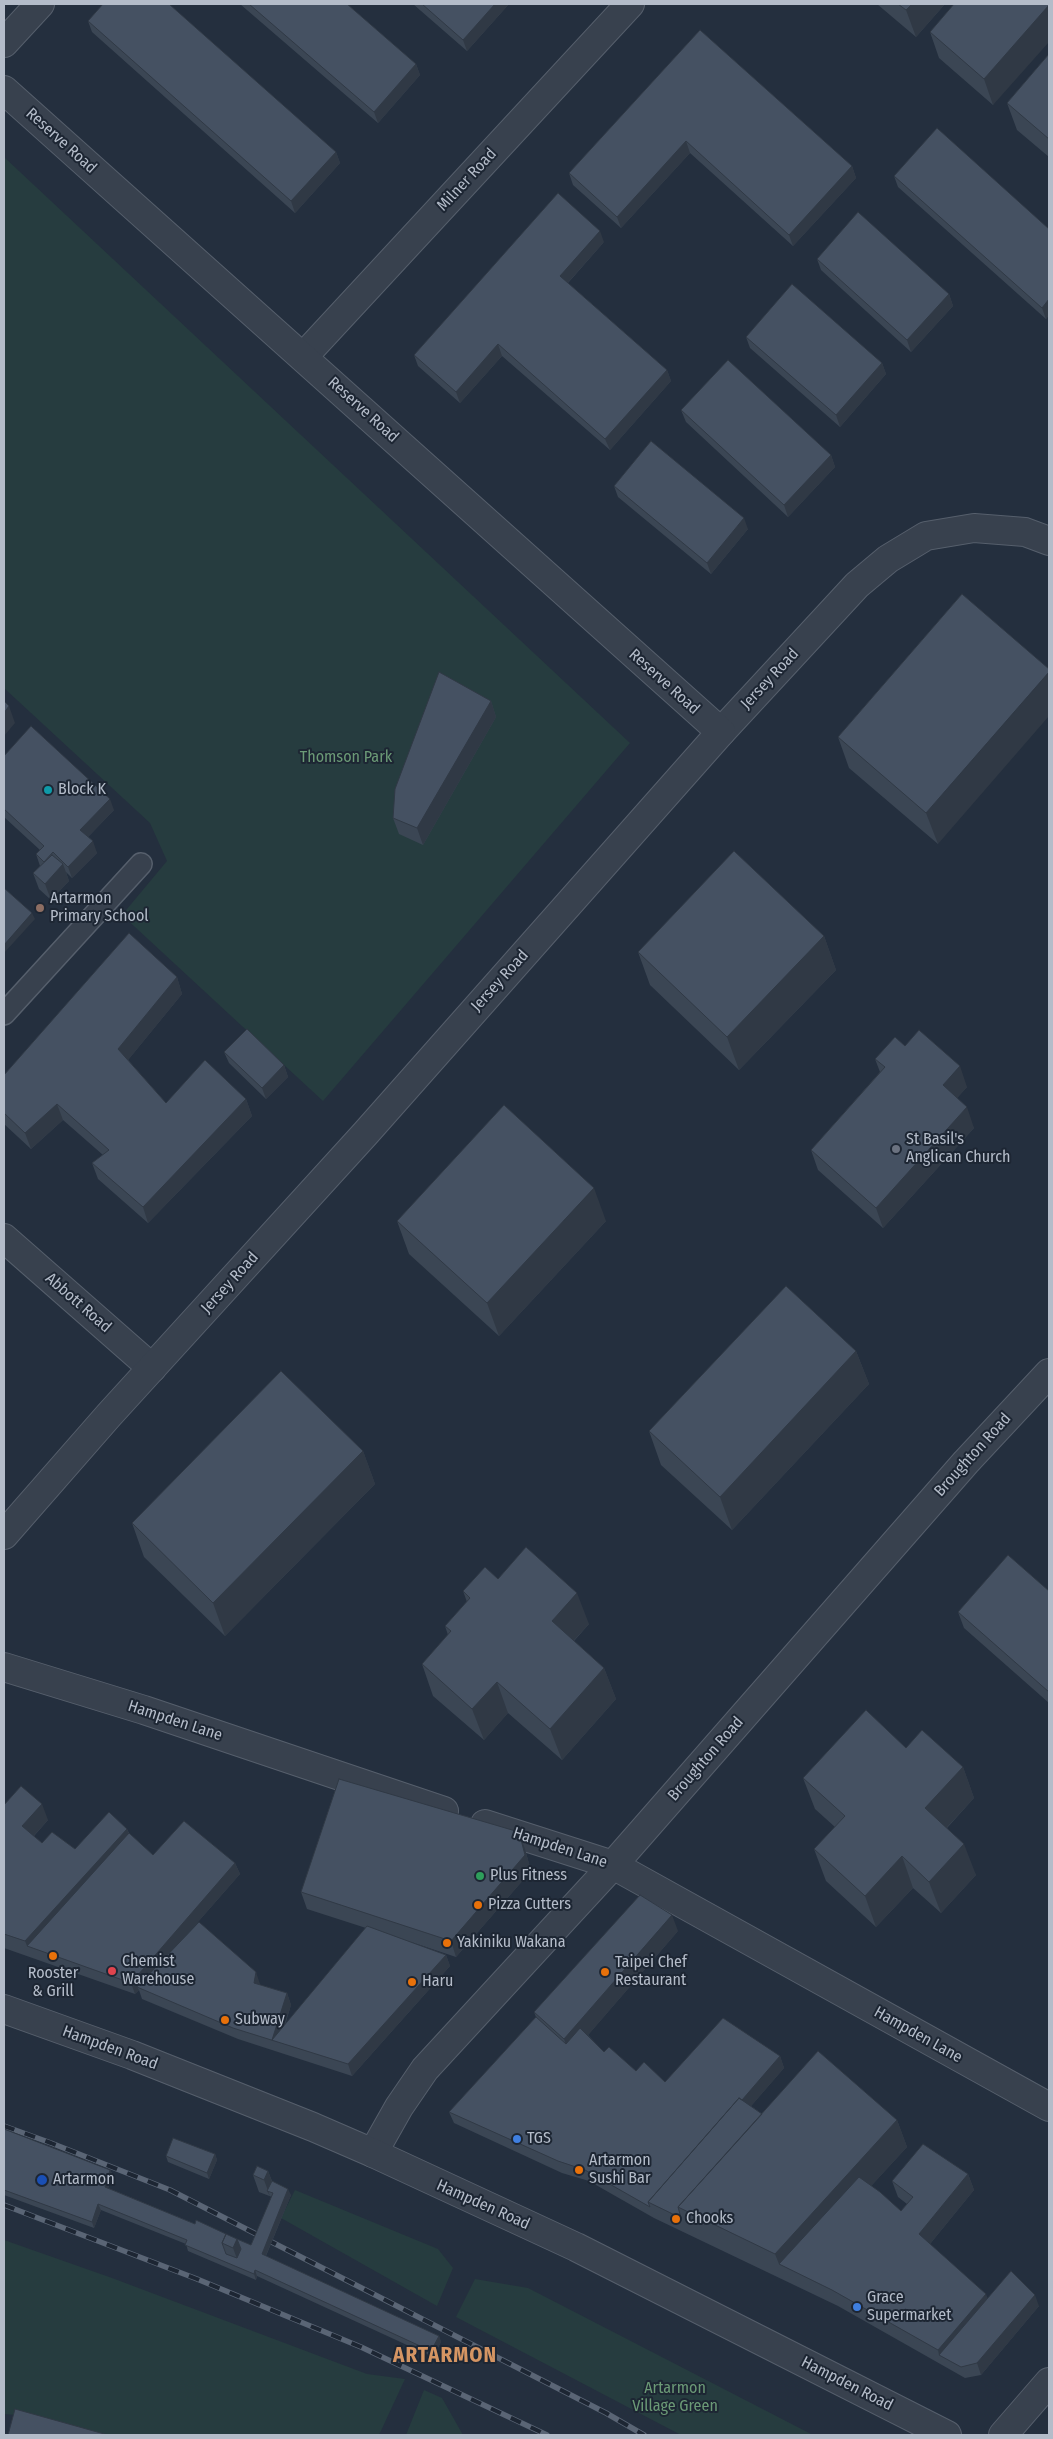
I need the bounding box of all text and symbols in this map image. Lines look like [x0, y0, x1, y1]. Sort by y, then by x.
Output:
street label: Reserve Road [22, 104, 100, 178]
street label: Milner Road [433, 145, 501, 215]
street label: Reserve Road [324, 373, 402, 447]
street label: Reserve Road [625, 645, 703, 719]
street label: Jersey Road [737, 645, 803, 713]
park label: Thomson Park [300, 748, 392, 768]
place label: Block K [58, 780, 106, 800]
marker: Block K [42, 784, 54, 796]
place label: Artarmon Primary School [50, 889, 149, 927]
marker: Artarmon Primary School [34, 902, 46, 914]
street label: Jersey Road [467, 946, 533, 1016]
place label: St Basil's Anglican Church [906, 1130, 1011, 1168]
marker: St Basil's Anglican Church [890, 1143, 902, 1155]
street label: Jersey Road [197, 1248, 263, 1318]
street label: Abbott Road [41, 1269, 115, 1337]
street label: Broughton Road [931, 1409, 1015, 1501]
street label: Hampden Lane [125, 1697, 225, 1745]
street label: Broughton Road [664, 1713, 748, 1805]
street label: Hampden Lane [510, 1824, 610, 1872]
place label: Plus Fitness [490, 1866, 567, 1886]
marker: Plus Fitness [474, 1870, 486, 1882]
place label: Pizza Cutters [488, 1895, 571, 1915]
marker: Pizza Cutters [472, 1899, 484, 1911]
place label: Yakiniku Wakana [457, 1933, 566, 1953]
marker: Yakiniku Wakana [441, 1937, 453, 1949]
marker: Rooster & Grill [47, 1950, 59, 1962]
place label: Chemist Warehouse [122, 1952, 194, 1990]
place label: Taipei Chef Restaurant [615, 1953, 687, 1991]
place label: Rooster & Grill [28, 1964, 78, 2002]
marker: Chemist Warehouse [106, 1965, 118, 1977]
marker: Taipei Chef Restaurant [599, 1966, 611, 1978]
place label: Haru [422, 1972, 453, 1992]
marker: Haru [406, 1976, 418, 1988]
street label: Hampden Lane [870, 2003, 966, 2067]
place label: Subway [235, 2010, 285, 2030]
marker: Subway [219, 2014, 231, 2026]
street label: Hampden Road [60, 2022, 160, 2074]
place label: TGS [527, 2129, 551, 2149]
marker: TGS [511, 2133, 523, 2145]
place label: Artarmon Sushi Bar [589, 2151, 651, 2189]
marker: Artarmon Sushi Bar [573, 2164, 585, 2176]
place label: Artarmon [53, 2170, 115, 2190]
marker: Artarmon [35, 2173, 49, 2187]
street label: Hampden Road [433, 2176, 533, 2234]
place label: Chooks [686, 2209, 733, 2229]
marker: Chooks [670, 2213, 682, 2225]
place label: Grace Supermarket [867, 2288, 951, 2326]
marker: Grace Supermarket [851, 2301, 863, 2313]
district label: ARTARMON [392, 2343, 498, 2369]
street label: Hampden Road [798, 2353, 896, 2415]
park label: Artarmon Village Green [632, 2379, 718, 2417]

